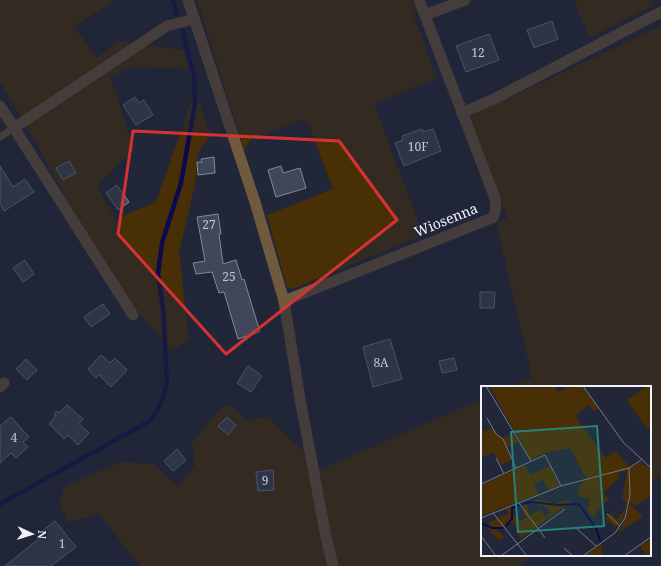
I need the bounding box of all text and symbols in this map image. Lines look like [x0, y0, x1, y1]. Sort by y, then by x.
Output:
house number: 12 [471, 44, 485, 61]
house number: 10F [408, 138, 428, 155]
street label: Wiosenna [411, 198, 481, 241]
house number: 27 [202, 216, 216, 233]
house number: 25 [222, 268, 236, 285]
house number: 8A [373, 354, 389, 371]
inset map [481, 386, 651, 556]
house number: 4 [11, 429, 18, 446]
house number: 9 [262, 472, 268, 489]
north arrow [12, 514, 52, 554]
text: N [35, 530, 50, 540]
house number: 1 [59, 535, 65, 552]

